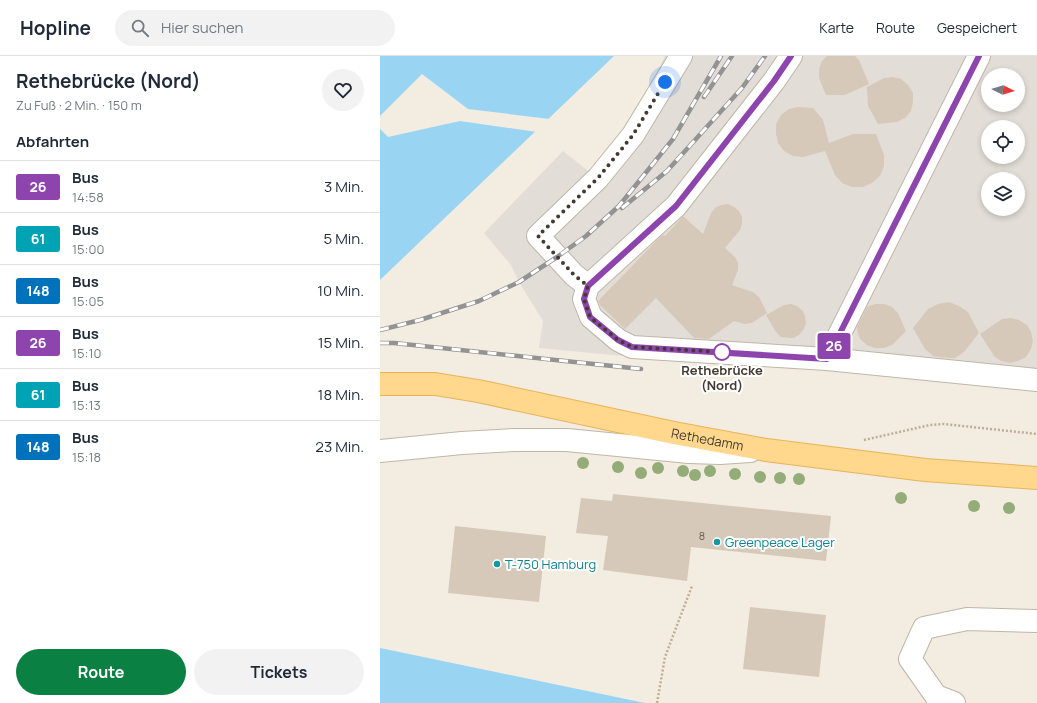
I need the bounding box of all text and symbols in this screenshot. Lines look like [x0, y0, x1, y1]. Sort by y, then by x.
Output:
search box [115, 10, 395, 46]
text: Hopline [20, 15, 91, 41]
icon: search [129, 17, 151, 39]
text: Hier suchen [161, 17, 243, 38]
text: Karte [819, 18, 854, 37]
text: Route [876, 18, 915, 37]
text: Gespeichert [937, 18, 1017, 37]
text: Rethebrücke (Nord) [16, 68, 201, 94]
north arrow [981, 68, 1025, 112]
map controls [981, 68, 1025, 216]
button: heart [322, 69, 364, 111]
your location [655, 72, 675, 92]
text: Zu Fuß · 2 Min. · 150 m [16, 96, 142, 114]
button: locate [981, 120, 1025, 164]
text: Abfahrten [16, 131, 89, 152]
text: Bus [72, 167, 99, 188]
button: layers [981, 172, 1025, 216]
text: 3 Min. [324, 176, 364, 197]
text: 26 [29, 177, 47, 196]
text: 14:58 [72, 188, 104, 206]
text: Bus [72, 219, 99, 240]
text: 5 Min. [324, 228, 364, 249]
text: 61 [31, 229, 45, 248]
text: 15:00 [72, 240, 104, 258]
text: Bus [72, 271, 99, 292]
text: 10 Min. [317, 280, 364, 301]
text: 148 [26, 281, 50, 300]
text: 15:05 [72, 292, 104, 310]
text: Bus [72, 323, 99, 344]
text: 15 Min. [318, 332, 364, 353]
text: 26 [29, 333, 47, 352]
line badge: 26 [816, 333, 852, 359]
text: 26 [825, 336, 843, 355]
marker: Rethebrücke (Nord) [713, 343, 731, 361]
text: 15:10 [72, 344, 101, 362]
place label: Rethebrücke (Nord) [681, 361, 763, 394]
text: Bus [72, 375, 99, 396]
text: 18 Min. [318, 384, 364, 405]
text: 61 [31, 385, 45, 404]
text: 15:13 [72, 396, 101, 414]
street label: Rethedamm [670, 424, 745, 455]
text: Bus [72, 427, 99, 448]
text: 23 Min. [315, 436, 364, 457]
text: 148 [26, 437, 50, 456]
text: 15:18 [72, 448, 101, 466]
house number: 8 [699, 528, 705, 543]
place label: Greenpeace Lager [725, 533, 835, 551]
marker: Greenpeace Lager [712, 537, 722, 547]
place label: T-750 Hamburg [505, 555, 596, 573]
marker: T-750 Hamburg [492, 559, 502, 569]
button: Route [16, 649, 186, 695]
button: Tickets [194, 649, 364, 695]

